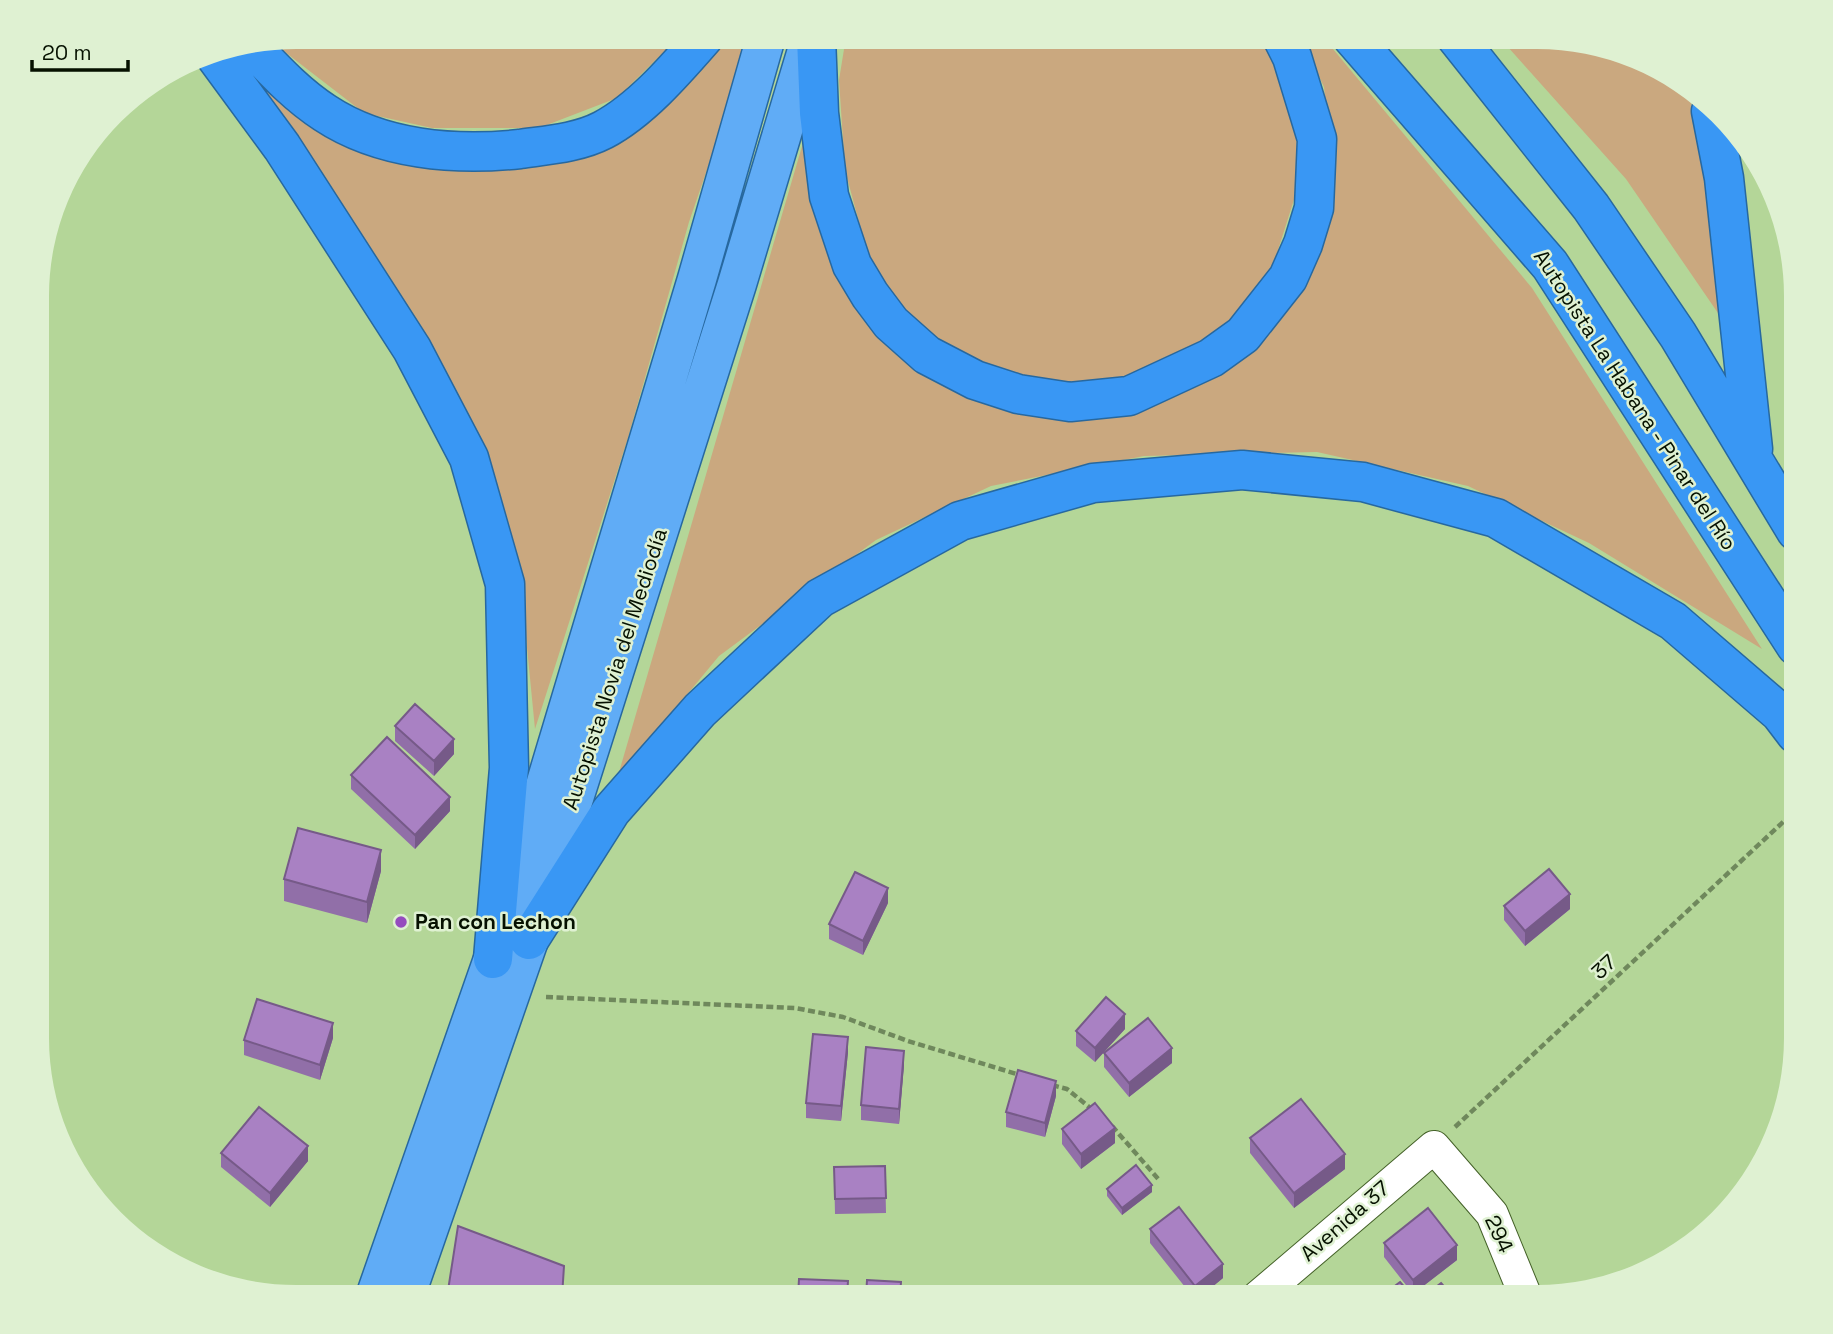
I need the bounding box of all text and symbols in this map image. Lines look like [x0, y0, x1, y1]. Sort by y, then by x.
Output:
scale bar [32, 28, 128, 72]
text: 20 m [42, 39, 92, 66]
street label: Autopista La Habana - Pinar del Río [1528, 244, 1743, 555]
street label: Autopista Novia del Mediodía [556, 524, 673, 813]
place label: Pan con Lechon [415, 908, 576, 935]
marker: Pan con Lechon [393, 914, 409, 930]
street label: 37 [1585, 948, 1622, 985]
street label: Avenida 37 [1294, 1174, 1395, 1267]
street label: 294 [1479, 1211, 1520, 1257]

